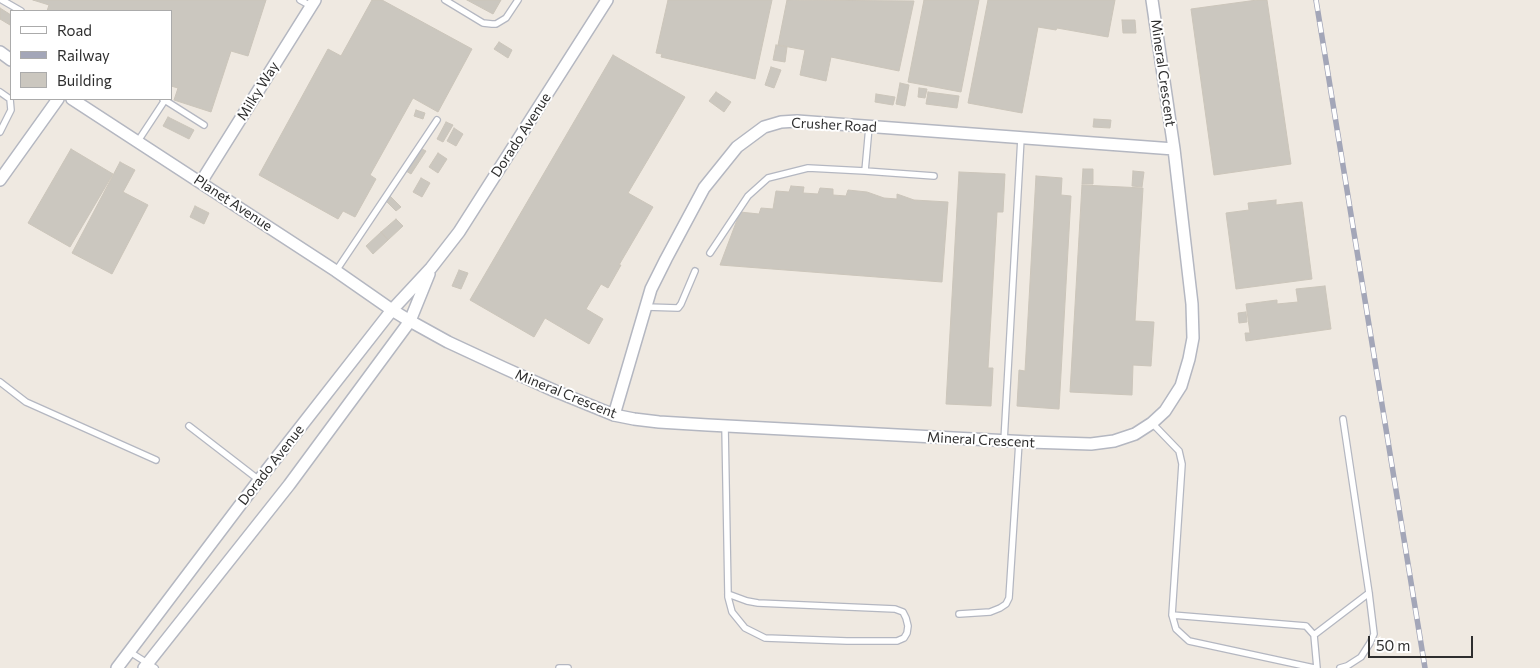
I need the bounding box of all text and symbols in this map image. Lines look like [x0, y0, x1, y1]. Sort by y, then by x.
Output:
legend [10, 10, 172, 100]
street label: Mineral Crescent [1147, 18, 1179, 128]
text: Road [57, 21, 92, 39]
text: Railway [57, 46, 110, 64]
street label: Milky Way [233, 59, 283, 123]
text: Building [57, 71, 112, 89]
street label: Dorado Avenue [487, 90, 555, 180]
street label: Crusher Road [791, 114, 877, 136]
street label: Planet Avenue [191, 171, 275, 235]
street label: Mineral Crescent [513, 366, 619, 422]
street label: Dorado Avenue [234, 422, 308, 508]
street label: Mineral Crescent [927, 429, 1035, 451]
scale bar [1370, 626, 1475, 658]
text: 50 m [1376, 636, 1410, 654]

